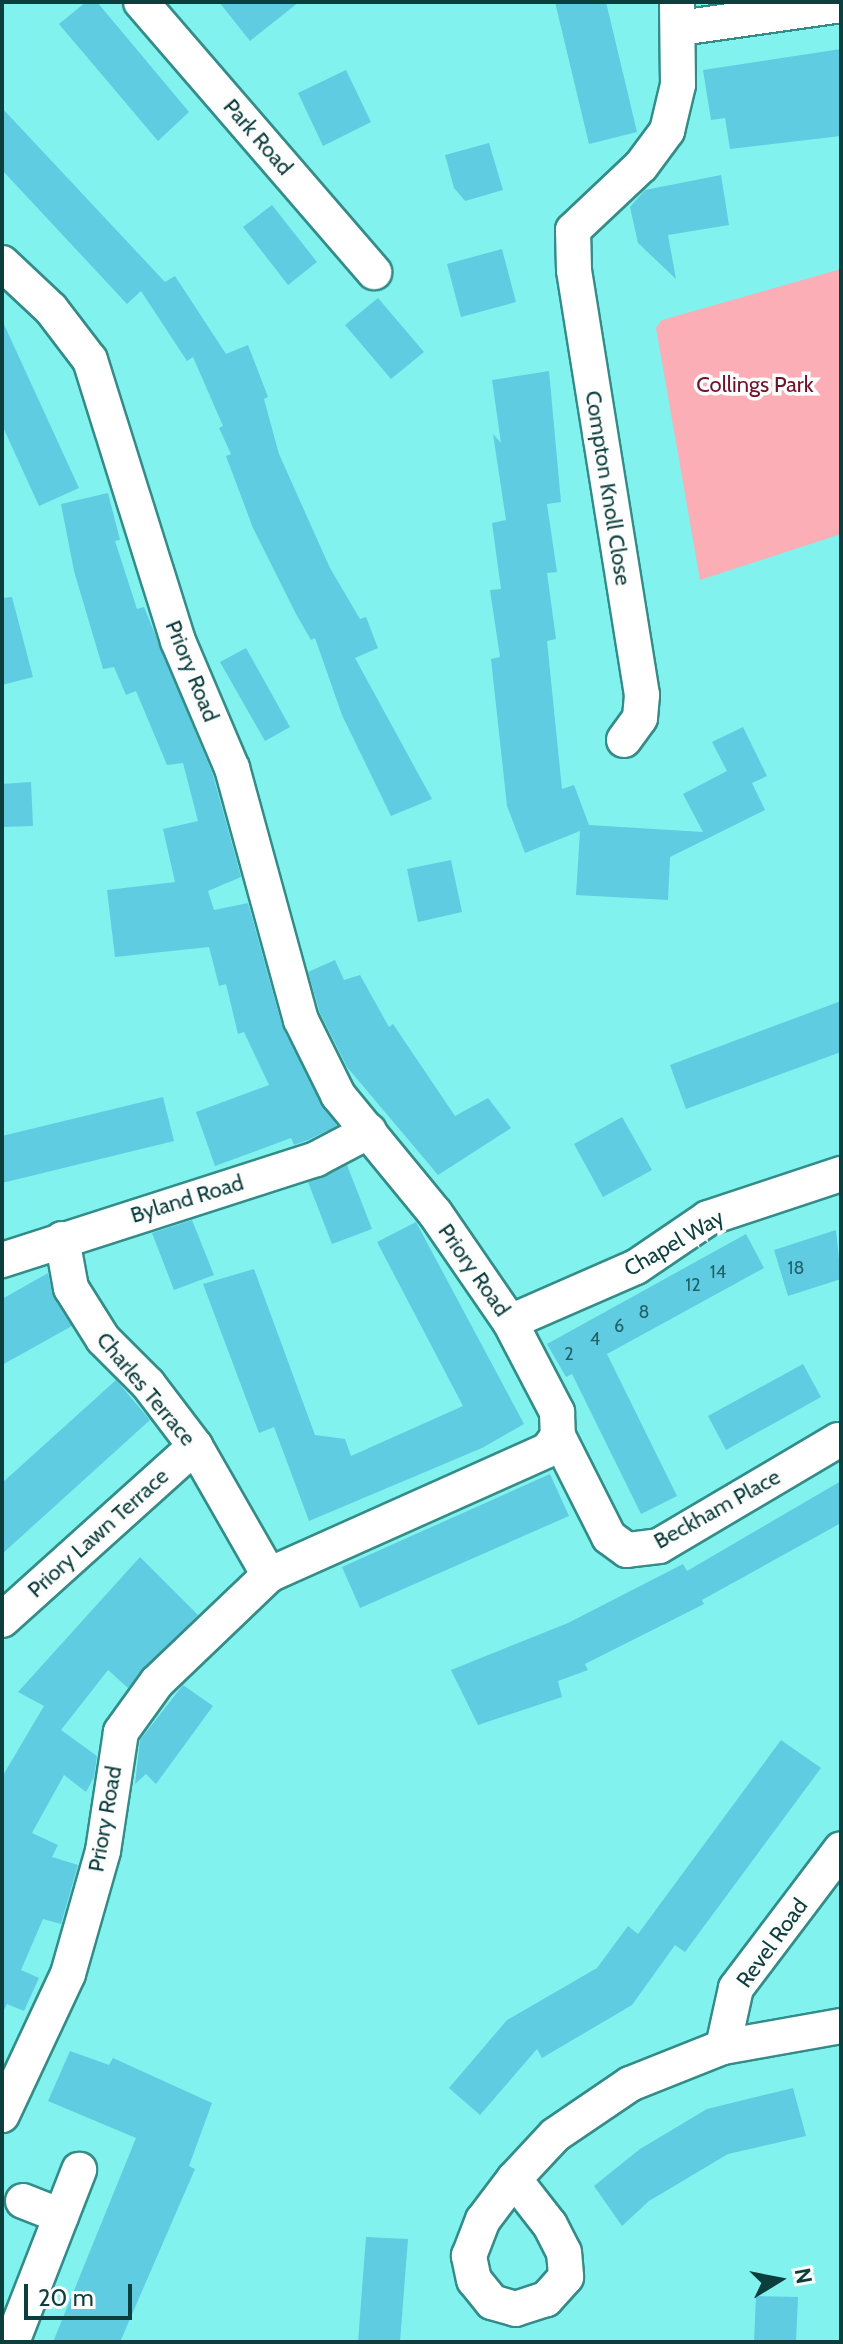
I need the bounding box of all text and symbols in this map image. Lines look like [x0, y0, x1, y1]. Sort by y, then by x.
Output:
street label: Park Road [218, 94, 298, 180]
park label: Collings Park [696, 372, 814, 398]
street label: Compton Knoll Close [580, 389, 636, 587]
street label: Priory Road [160, 617, 224, 725]
street label: Byland Road [127, 1169, 247, 1229]
street label: Chapel Way [619, 1204, 729, 1282]
street label: Priory Road [433, 1219, 515, 1321]
house number: 18 [788, 1257, 804, 1279]
house number: 14 [710, 1261, 726, 1283]
house number: 12 [685, 1274, 701, 1296]
house number: 8 [639, 1301, 649, 1323]
house number: 6 [614, 1315, 624, 1337]
street label: Charles Terrace [91, 1327, 201, 1451]
house number: 4 [590, 1328, 600, 1350]
house number: 2 [564, 1343, 574, 1365]
street label: Priory Lawn Terrace [22, 1463, 174, 1603]
street label: Beckham Place [649, 1463, 785, 1555]
street label: Priory Road [83, 1764, 127, 1874]
street label: Revel Road [731, 1893, 813, 1993]
north arrow [739, 2240, 819, 2320]
text: N [788, 2266, 818, 2286]
scale bar [28, 2268, 136, 2318]
text: 20 m [38, 2283, 94, 2312]

